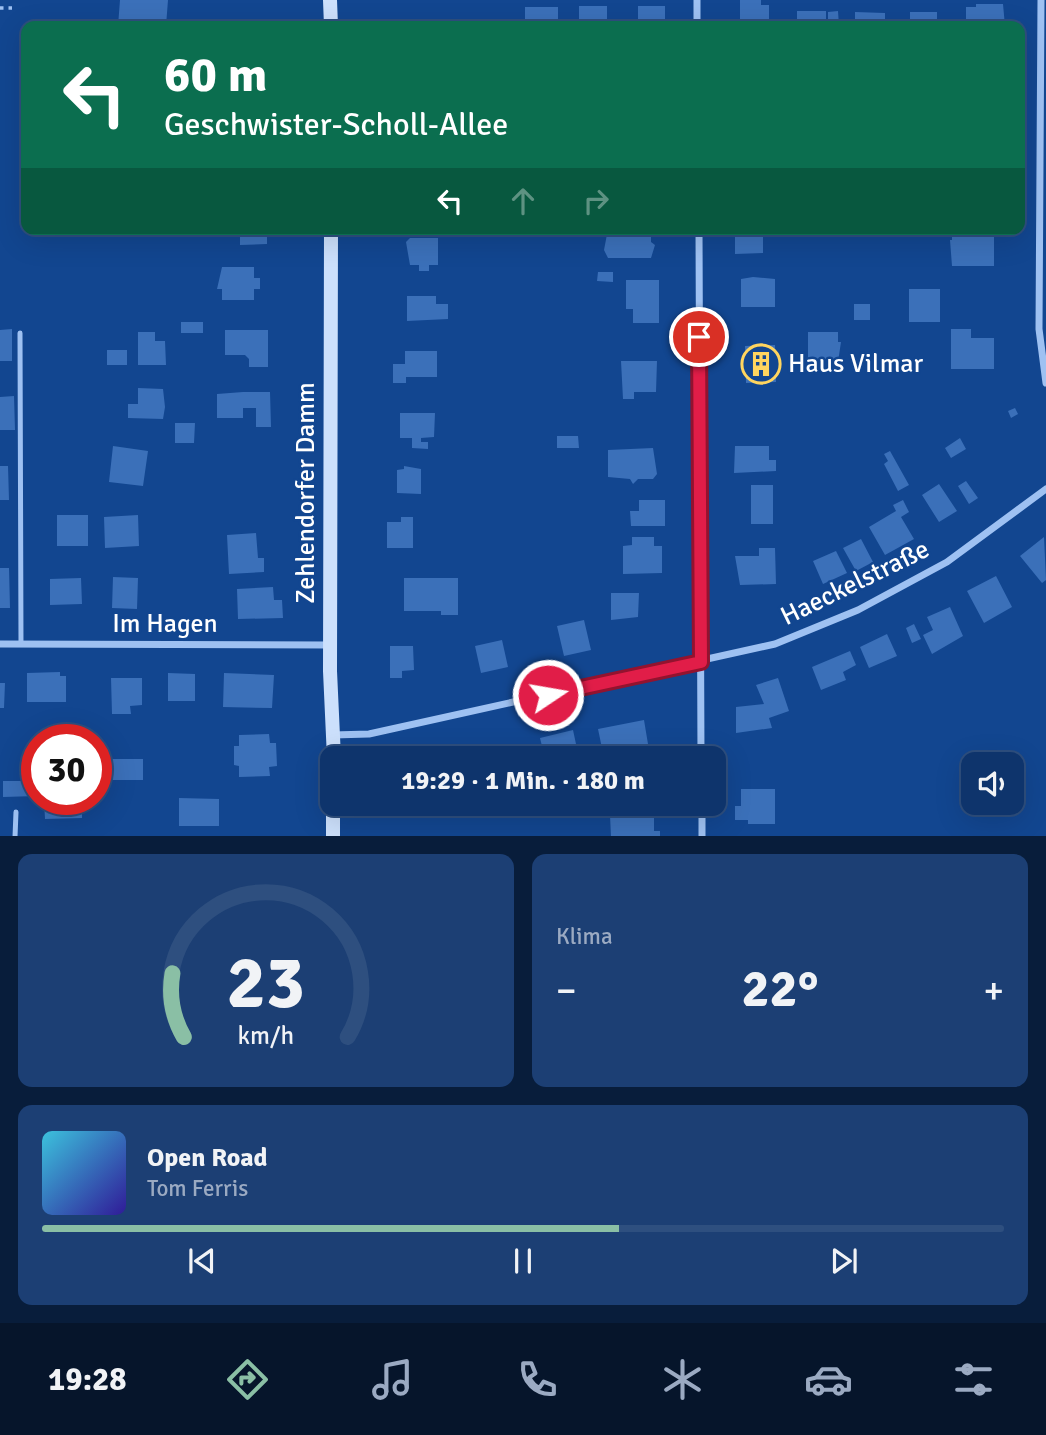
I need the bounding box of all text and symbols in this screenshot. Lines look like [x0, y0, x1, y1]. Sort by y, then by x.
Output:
text: 60 m [164, 45, 267, 105]
icon: left [49, 49, 140, 140]
text: Geschwister-Scholl-Allee [164, 105, 508, 144]
icon: left [431, 182, 469, 220]
icon: ahead [504, 182, 542, 220]
icon: right [577, 182, 615, 220]
pin [669, 307, 729, 367]
icon: arrive [680, 318, 718, 356]
building icon: Haus Vilmar [740, 343, 782, 385]
place label: Haus Vilmar [788, 348, 924, 380]
street label: Zehlendorfer Damm [290, 382, 322, 604]
street label: Haeckelstraße [775, 533, 935, 633]
street label: Im Hagen [112, 608, 218, 640]
position arrow [511, 658, 585, 732]
speed limit sign: 30 [21, 724, 112, 815]
map controls [961, 752, 1024, 815]
button: sound [961, 752, 1024, 815]
text: 19:29 · 1 Min. · 180 m [401, 765, 645, 797]
text: Klima [556, 922, 613, 951]
text: 23 [227, 939, 305, 1028]
text: 22° [742, 957, 818, 1021]
text: − [556, 967, 577, 1014]
text: + [983, 967, 1004, 1014]
text: km/h [238, 1019, 294, 1050]
text: Open Road [147, 1142, 268, 1174]
text: Tom Ferris [147, 1174, 248, 1203]
icon: previous [183, 1242, 221, 1280]
icon: pause [504, 1242, 542, 1280]
icon: next [825, 1242, 863, 1280]
icon: directions [223, 1355, 272, 1404]
icon: music [368, 1355, 417, 1404]
icon: phone [513, 1355, 562, 1404]
icon: climate [658, 1355, 707, 1404]
icon: car [804, 1355, 853, 1404]
icon: filters [949, 1355, 998, 1404]
text: 19:28 [48, 1360, 127, 1399]

